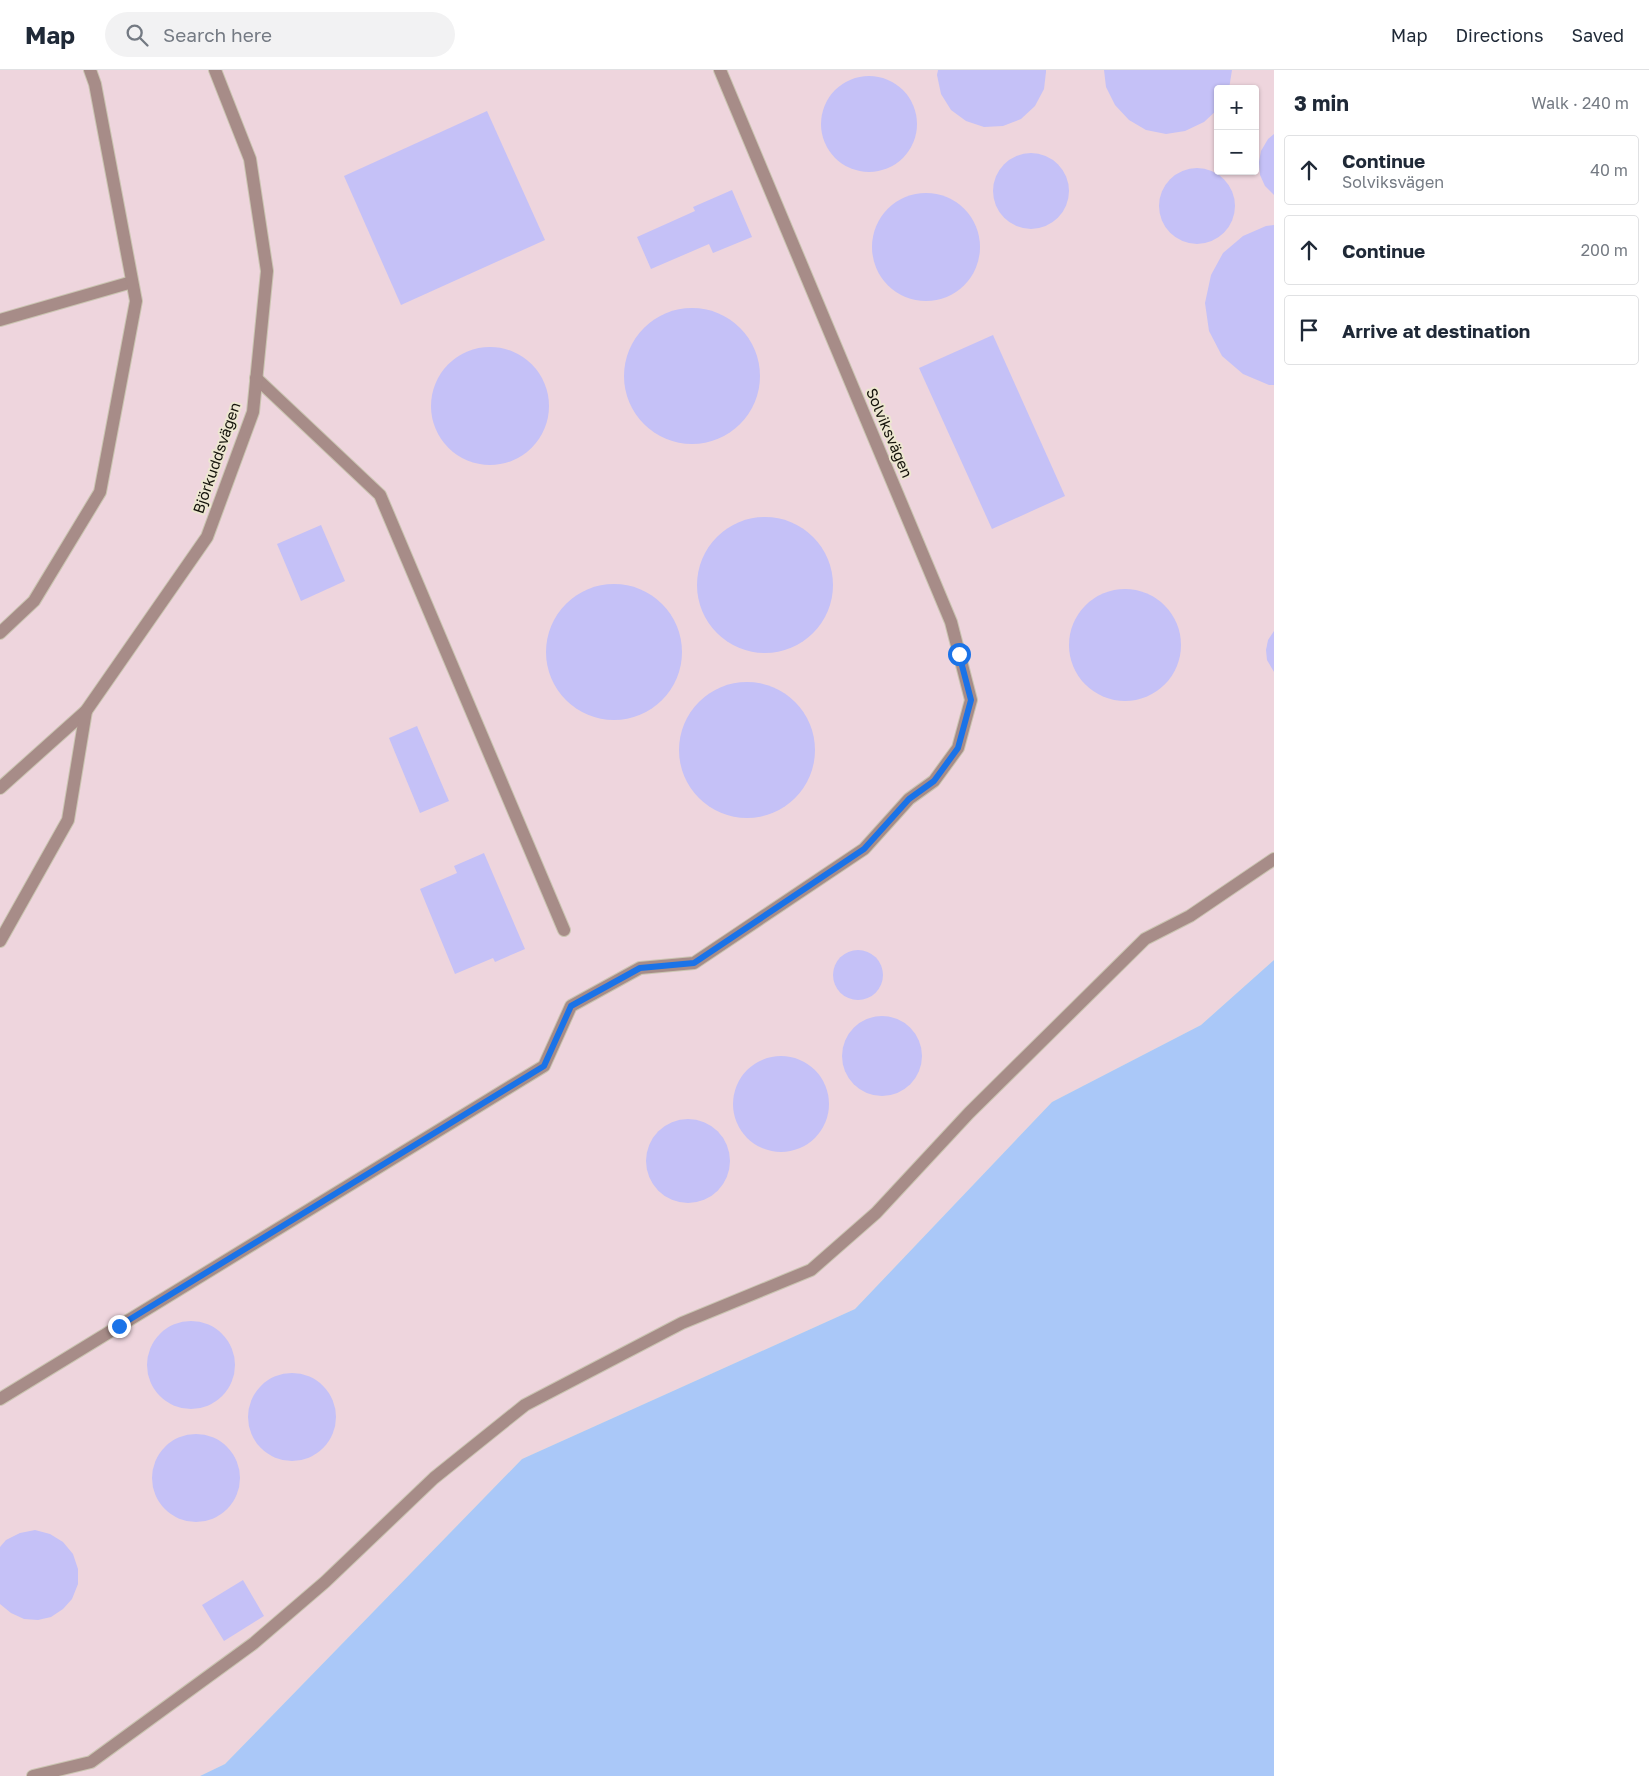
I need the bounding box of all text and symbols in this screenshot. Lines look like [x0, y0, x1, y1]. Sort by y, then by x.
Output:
search box [105, 12, 455, 57]
text: Map [25, 20, 75, 49]
icon: search [123, 21, 151, 49]
text: Search here [163, 23, 272, 46]
text: Map [1391, 24, 1427, 46]
text: Directions [1455, 24, 1543, 46]
text: Saved [1571, 24, 1624, 46]
map controls [1214, 85, 1259, 175]
button: + [1214, 85, 1259, 130]
text: 3 min [1294, 90, 1349, 116]
text: Walk · 240 m [1531, 93, 1629, 113]
button: − [1214, 130, 1259, 175]
text: Continue [1342, 149, 1425, 172]
icon: ahead [1295, 156, 1323, 184]
text: 40 m [1590, 160, 1628, 180]
text: Solviksvägen [1342, 172, 1444, 192]
icon: ahead [1295, 236, 1323, 264]
text: Continue [1342, 239, 1425, 262]
text: 200 m [1581, 240, 1628, 260]
icon: arrive [1295, 316, 1323, 344]
text: Arrive at destination [1342, 319, 1530, 342]
street label: Solviksvägen [863, 385, 917, 480]
street label: Björkuddsvägen [189, 400, 244, 516]
route start [948, 643, 971, 666]
route end [108, 1315, 131, 1338]

